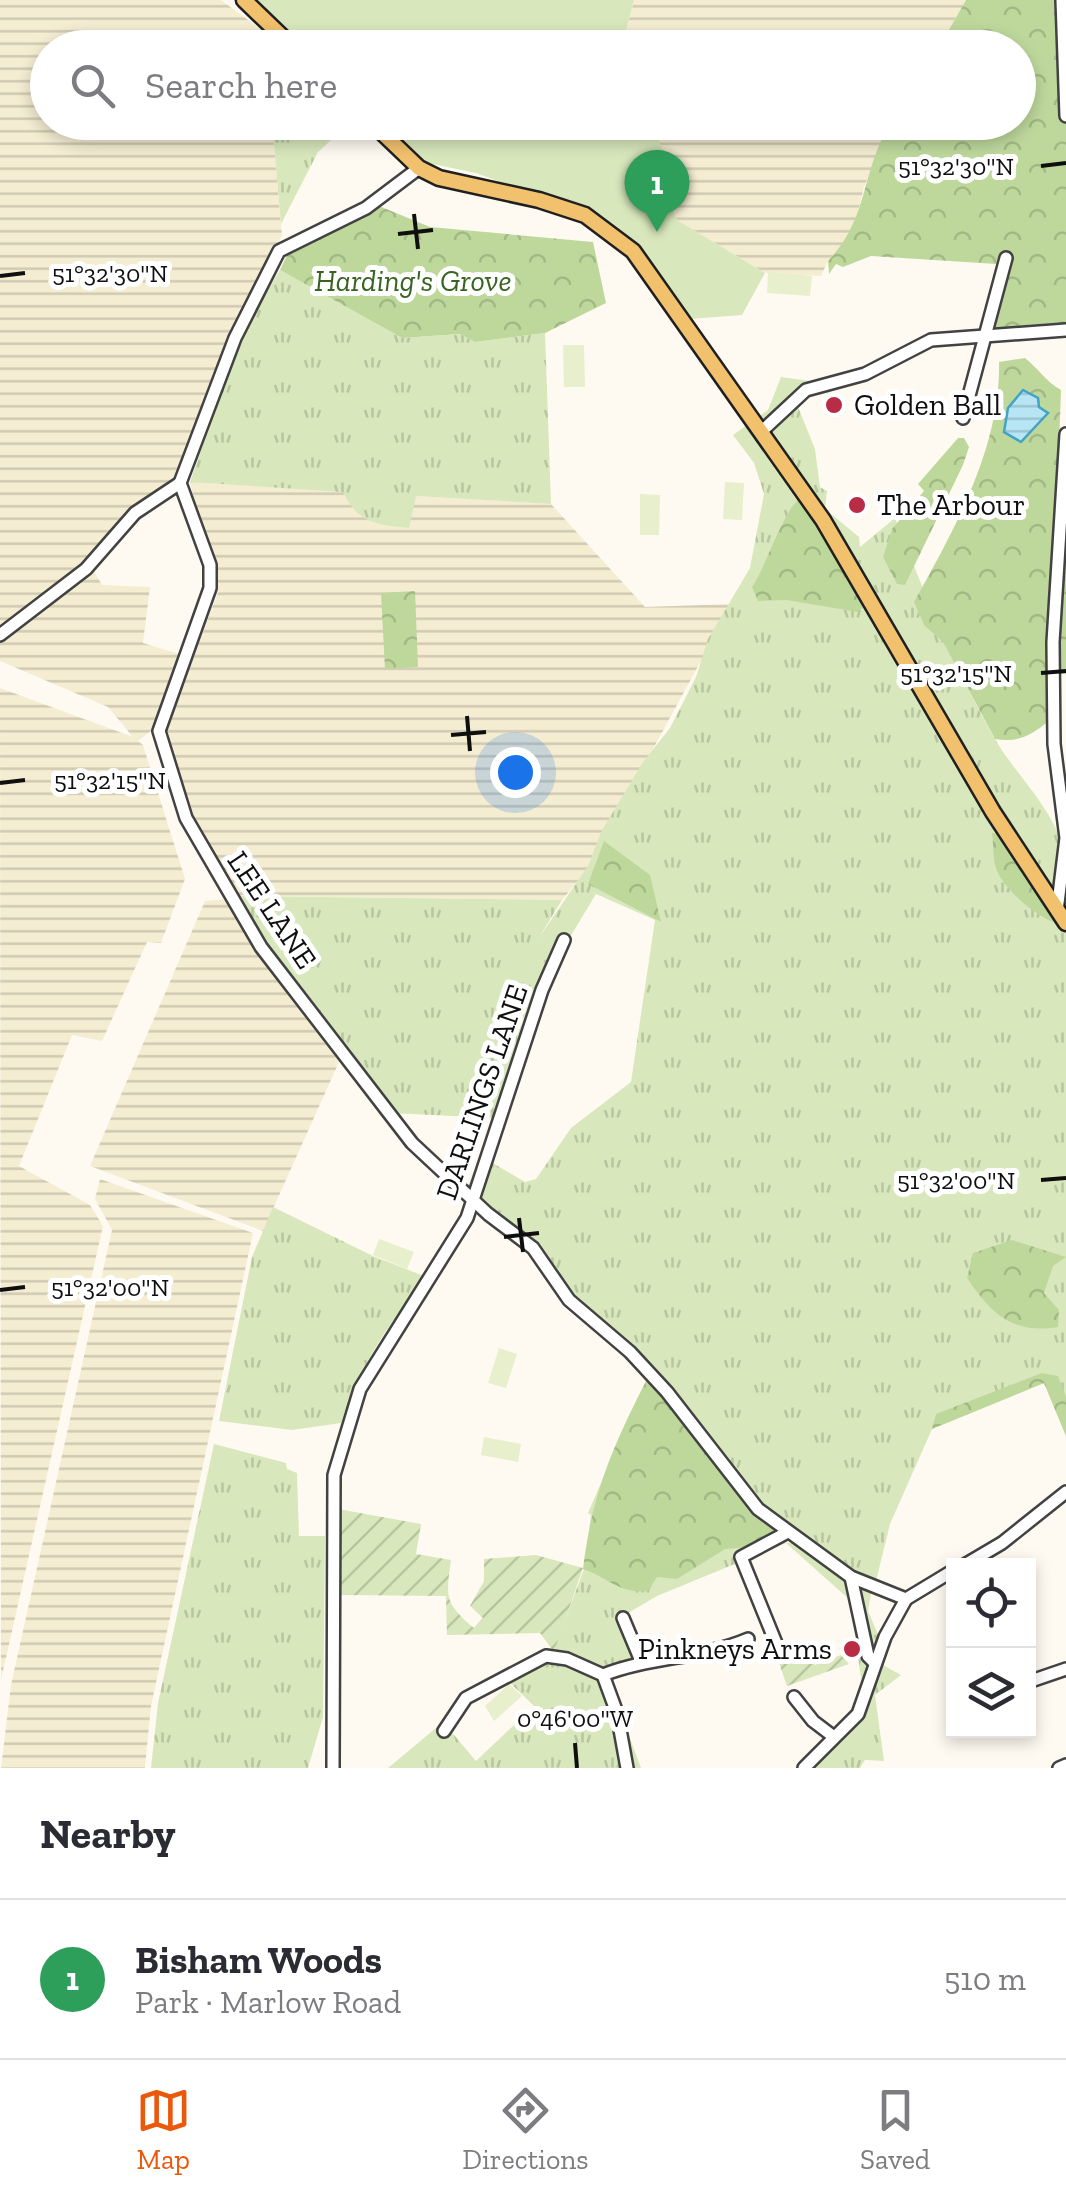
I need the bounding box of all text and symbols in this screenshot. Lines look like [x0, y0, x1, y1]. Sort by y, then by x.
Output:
search box [30, 30, 1036, 140]
icon: search [65, 58, 120, 113]
text: Search here [145, 62, 337, 108]
pin: 1 [624, 150, 690, 232]
text: 51°32'30"N [898, 151, 1014, 181]
text: 51°32'30"N [52, 258, 168, 288]
park label: Harding's Grove [314, 263, 512, 299]
place label: Golden Ball [854, 387, 1001, 423]
marker: Golden Ball [823, 394, 845, 416]
place label: The Arbour [877, 487, 1025, 523]
marker: The Arbour [846, 494, 868, 516]
text: 51°32'15"N [900, 658, 1012, 688]
your location [490, 747, 541, 798]
text: 51°32'15"N [54, 765, 166, 795]
street label: LEE LANE [220, 844, 324, 976]
street label: DARLINGS LANE [428, 980, 536, 1204]
text: 51°32'00"N [897, 1165, 1015, 1195]
text: 51°32'00"N [51, 1272, 169, 1302]
map controls [946, 1558, 1036, 1738]
button: locate [946, 1558, 1036, 1648]
place label: Pinkneys Arms [638, 1631, 832, 1667]
marker: Pinkneys Arms [841, 1638, 863, 1660]
button: layers [946, 1648, 1036, 1738]
text: 0°46'00"W [517, 1703, 634, 1733]
text: Nearby [40, 1808, 176, 1859]
text: Bisham Woods [135, 1937, 382, 1983]
text: 1 [66, 1960, 79, 1998]
text: 510 m [944, 1960, 1026, 1998]
text: Park · Marlow Road [135, 1983, 401, 2021]
tab: Map [136, 2083, 191, 2176]
tab: Directions [462, 2083, 589, 2176]
tab: Saved [860, 2083, 930, 2176]

